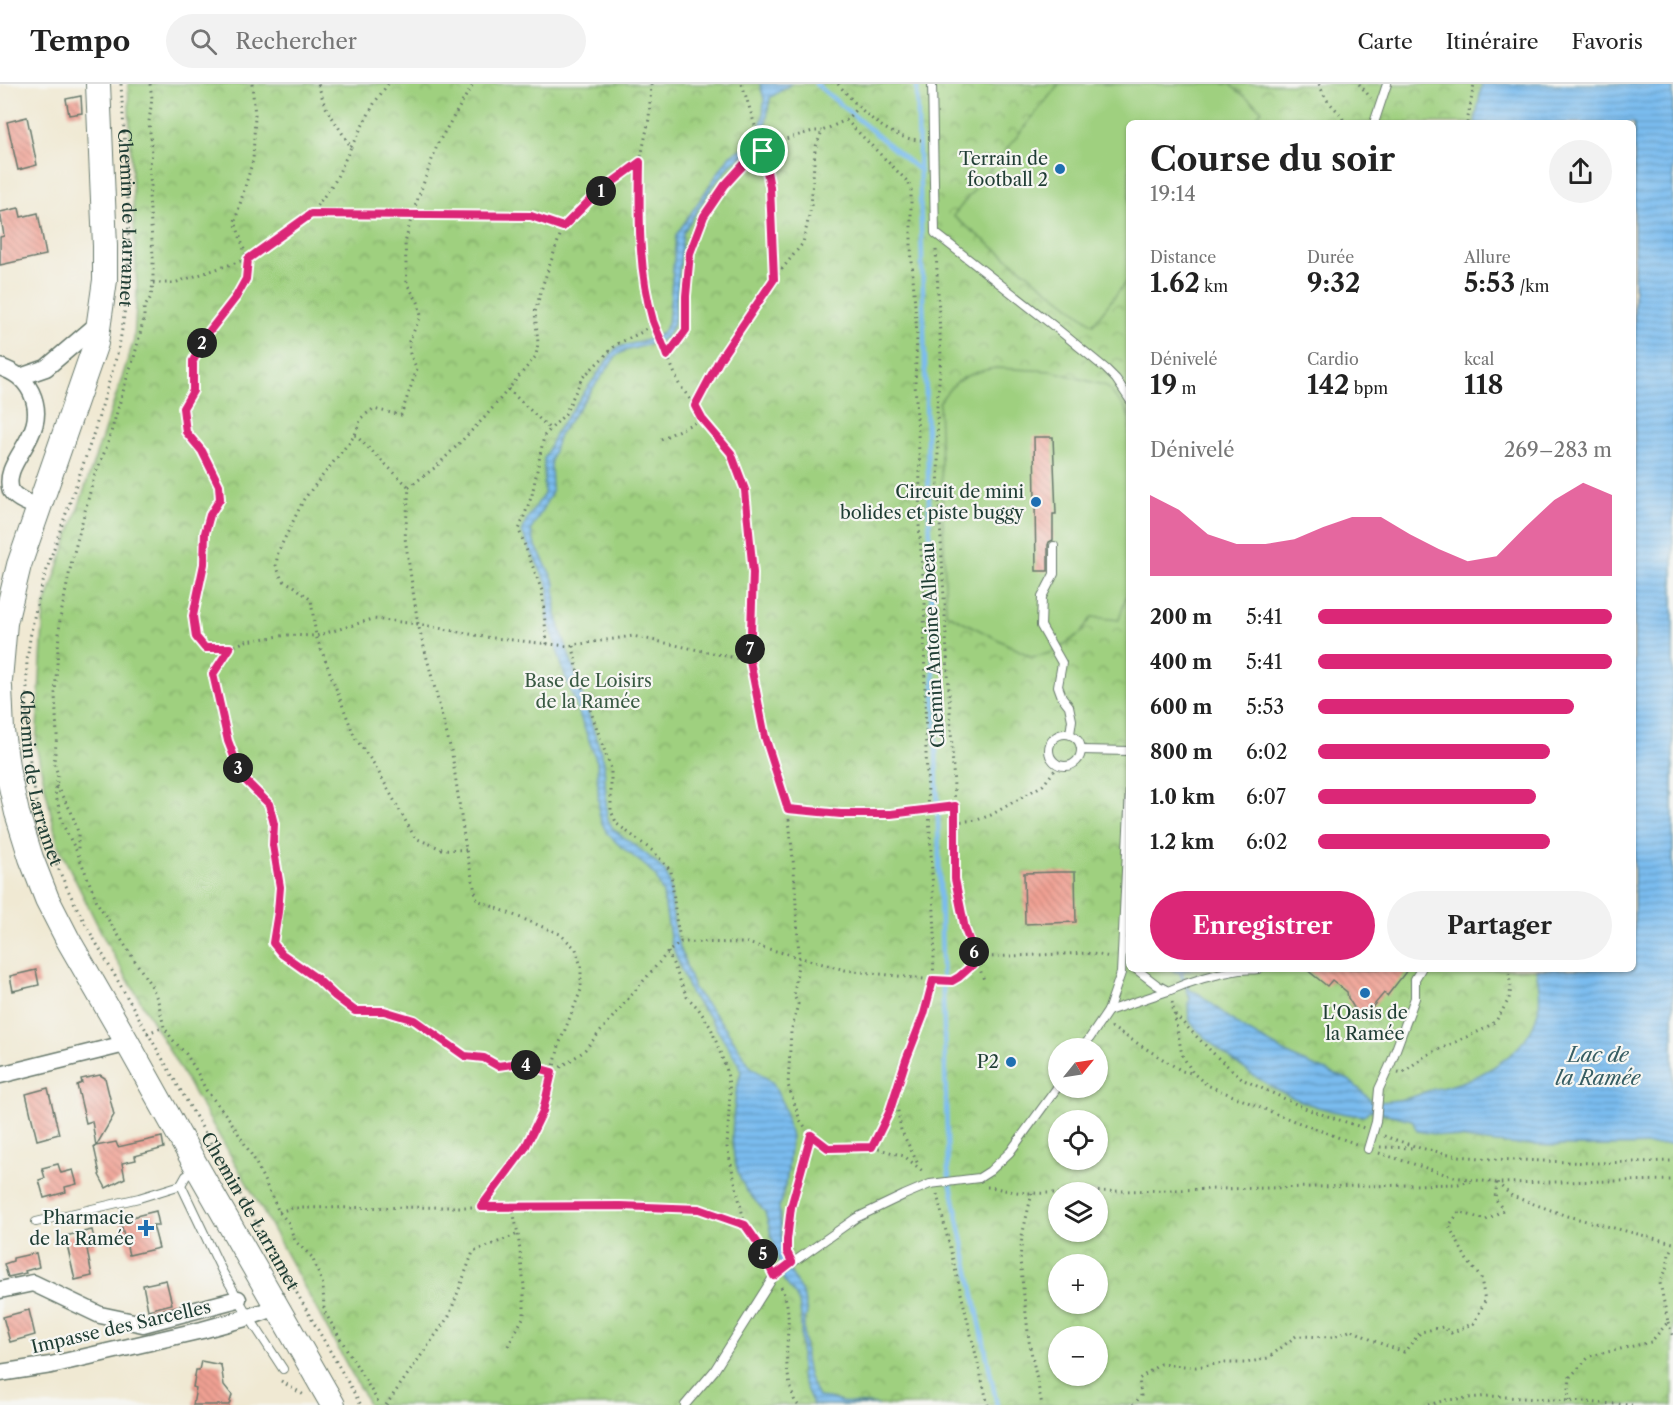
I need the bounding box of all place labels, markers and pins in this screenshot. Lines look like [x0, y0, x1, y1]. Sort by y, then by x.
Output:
pin [737, 125, 788, 176]
place label: Terrain de football 2 [959, 148, 1048, 191]
marker: Terrain de football 2 [1053, 162, 1067, 176]
pin: 1 [586, 176, 616, 206]
pin: 2 [187, 328, 217, 358]
place label: Circuit de mini bolides et piste buggy [840, 481, 1025, 524]
marker: Circuit de mini bolides et piste buggy [1029, 495, 1043, 509]
pin: 7 [735, 634, 765, 664]
pin: 3 [223, 753, 253, 783]
pin: 6 [959, 937, 989, 967]
marker: L'Oasis de la Ramée [1358, 986, 1372, 1000]
place label: L'Oasis de la Ramée [1322, 1002, 1408, 1045]
pin: 4 [511, 1050, 541, 1080]
place label: P2 [977, 1051, 999, 1073]
marker: P2 [1004, 1055, 1018, 1069]
place label: Pharmacie de la Ramée [29, 1207, 134, 1250]
marker: Pharmacie de la Ramée [139, 1221, 153, 1235]
pin: 5 [748, 1239, 778, 1269]

